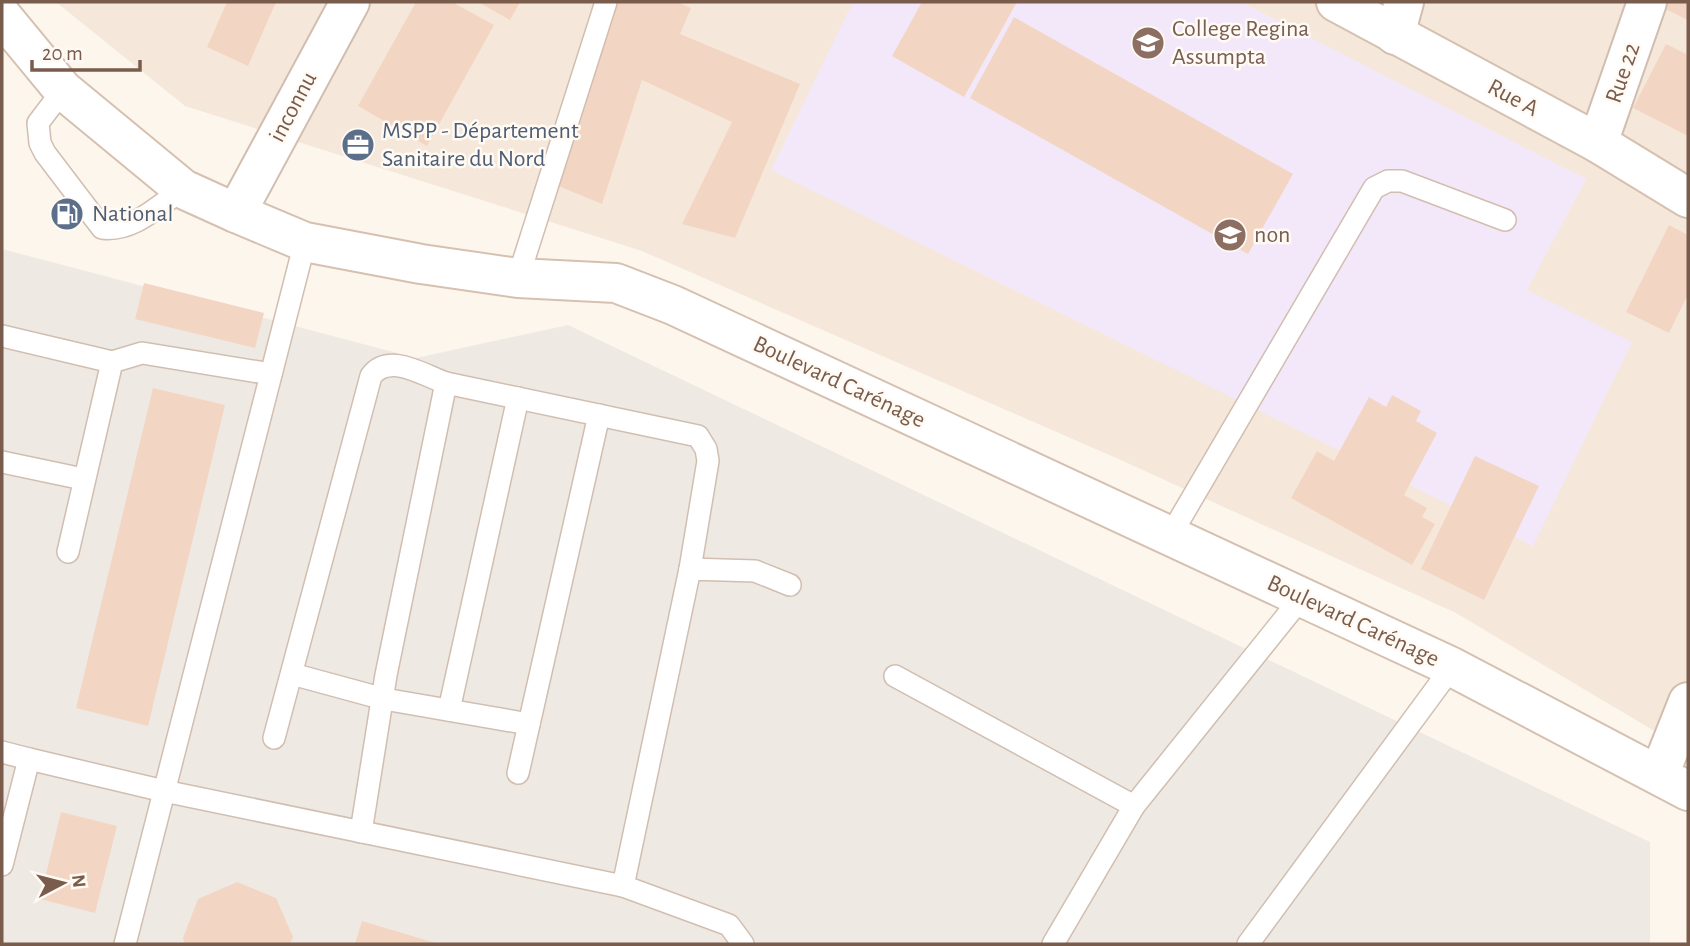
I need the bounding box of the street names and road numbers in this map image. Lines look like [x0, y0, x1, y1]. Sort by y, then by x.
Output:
street label: Rue 22 [1602, 40, 1644, 106]
street label: inconnu [265, 68, 321, 146]
street label: Rue A [1484, 75, 1543, 121]
street label: Boulevard Carénage [749, 332, 929, 432]
street label: Boulevard Carénage [1263, 571, 1443, 671]

